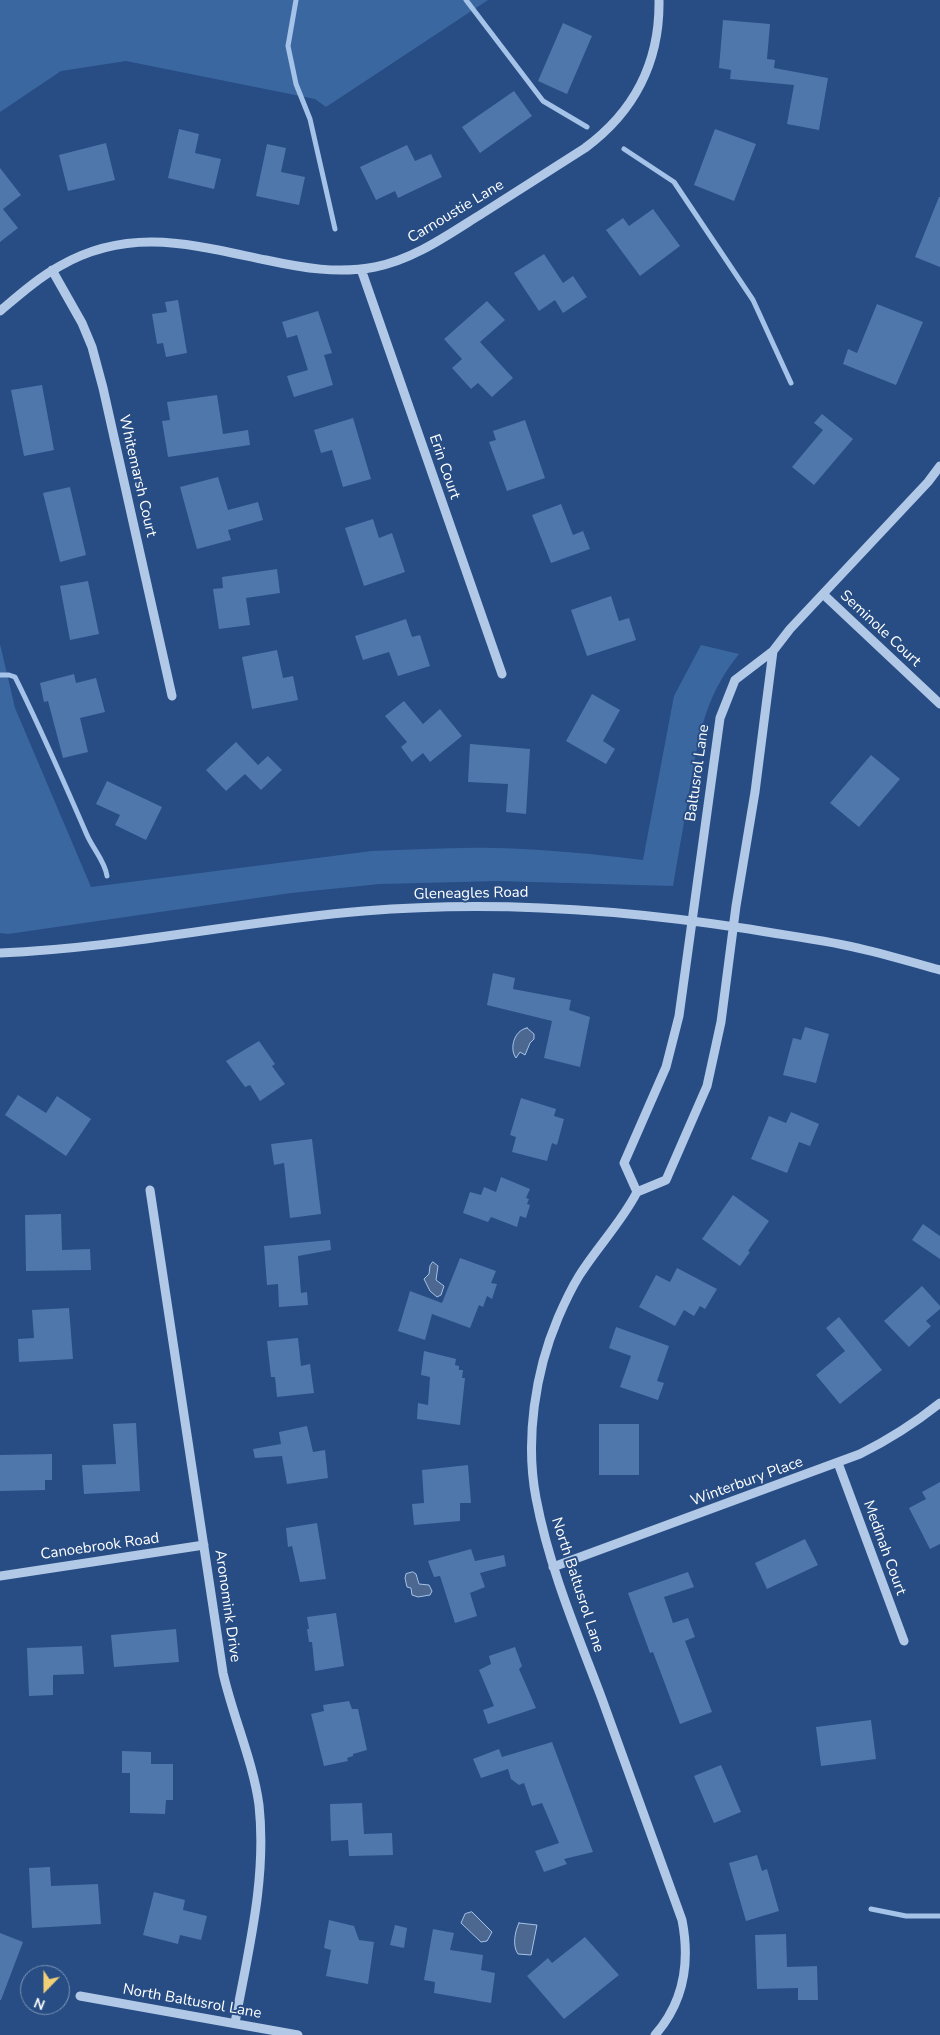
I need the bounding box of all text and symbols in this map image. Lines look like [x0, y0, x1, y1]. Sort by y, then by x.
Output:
street label: Carnoustie Lane [405, 176, 507, 248]
street label: Whitemarsh Court [114, 413, 160, 539]
street label: Erin Court [425, 432, 463, 502]
street label: Seminole Court [836, 587, 924, 671]
street label: Baltusrol Lane [682, 723, 714, 823]
street label: Gleneagles Road [413, 884, 529, 904]
street label: Winterbury Place [688, 1453, 806, 1511]
street label: Medinah Court [859, 1498, 909, 1598]
street label: North Baltusrol Lane [547, 1515, 607, 1655]
street label: Canoebrook Road [40, 1530, 160, 1564]
street label: Aronomink Drive [210, 1549, 244, 1663]
north arrow [20, 1965, 70, 2015]
street label: North Baltusrol Lane [121, 1981, 263, 2023]
text: N [31, 1993, 48, 2014]

